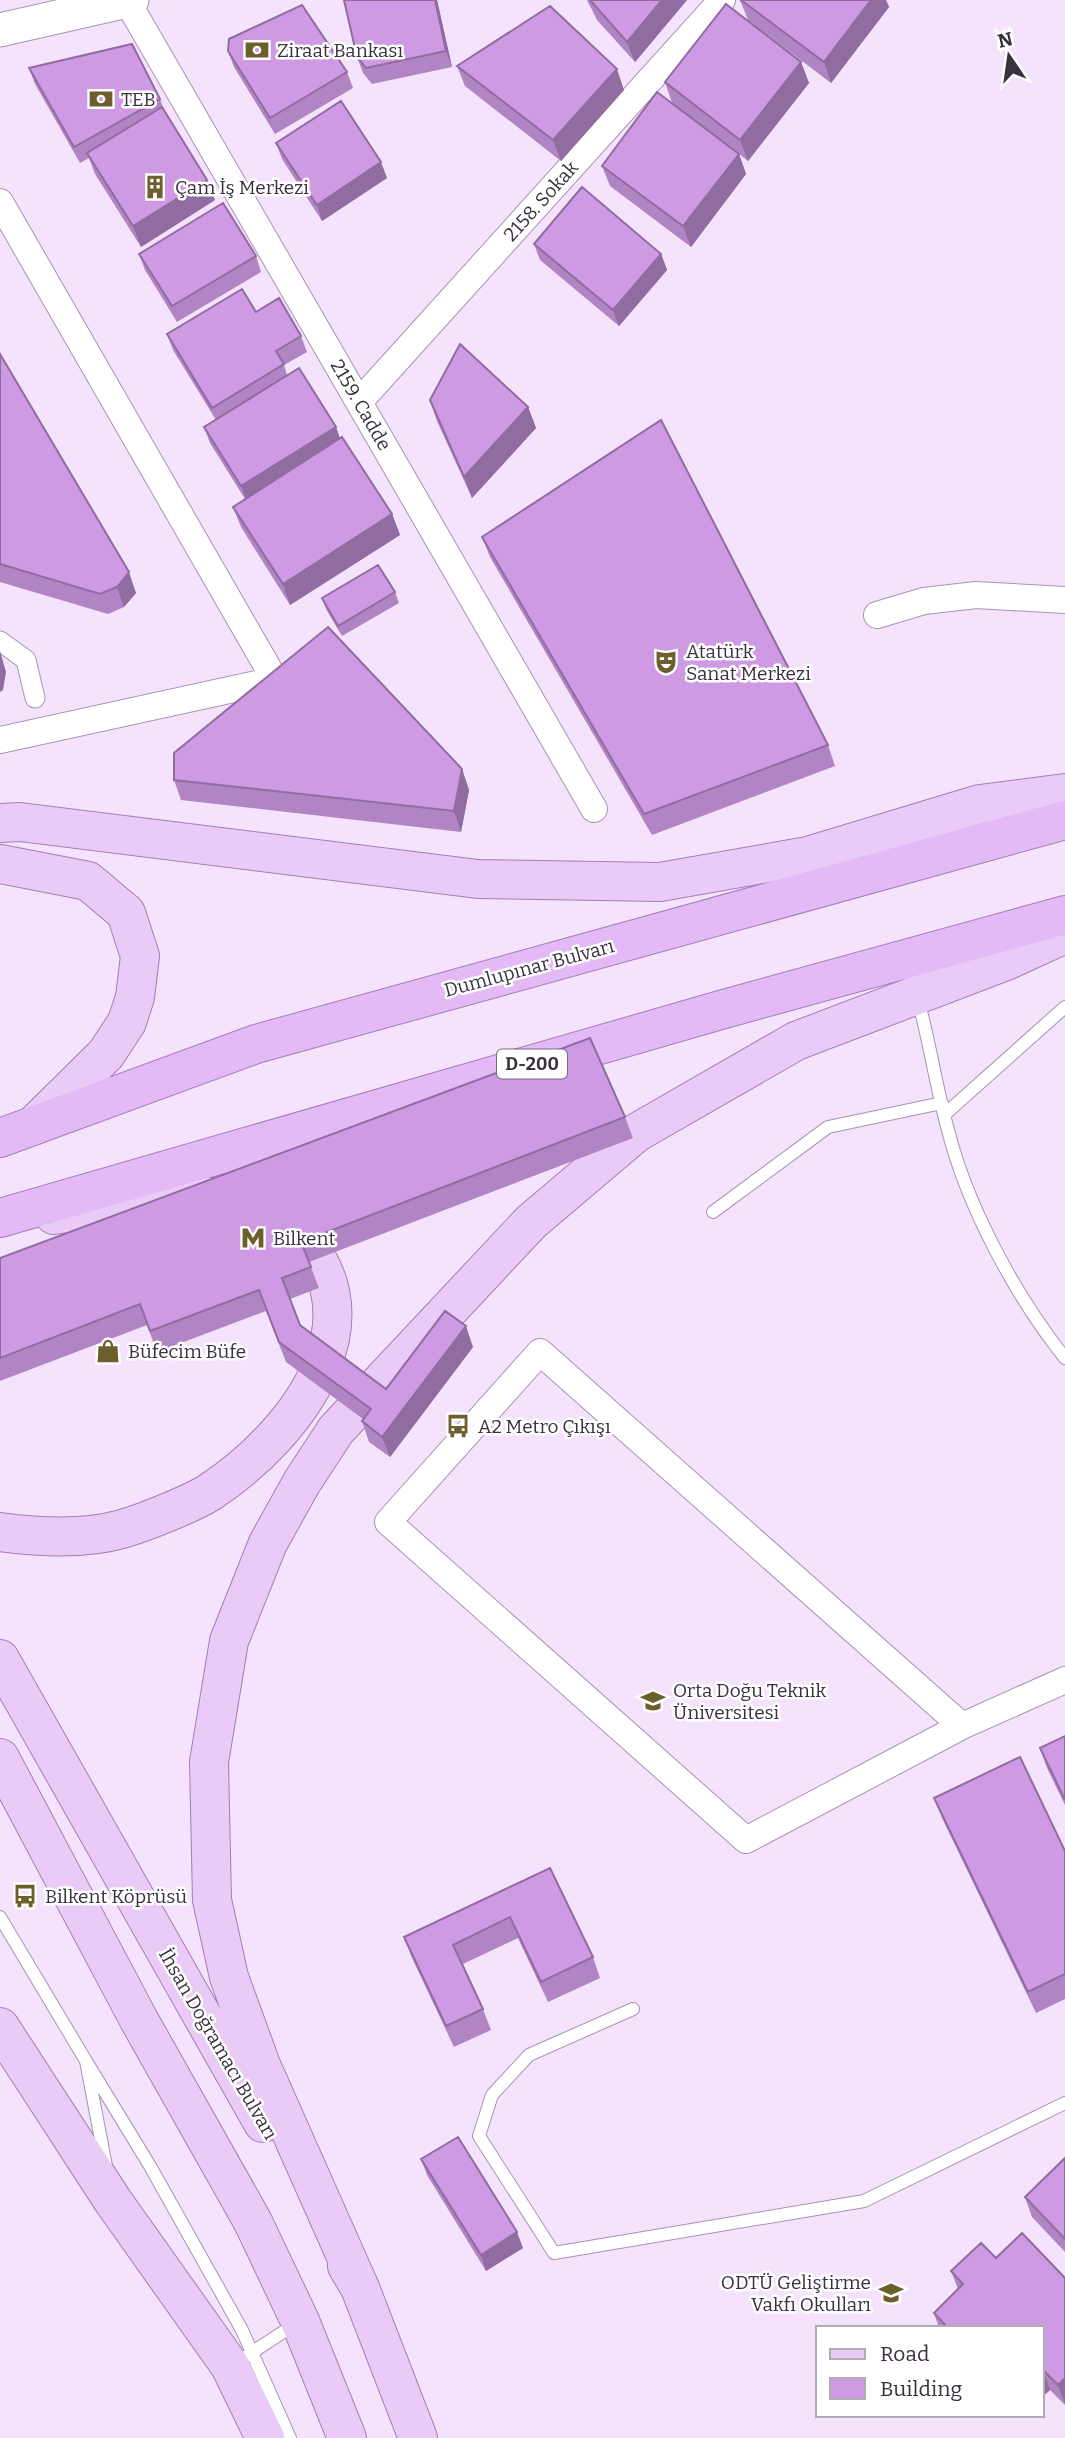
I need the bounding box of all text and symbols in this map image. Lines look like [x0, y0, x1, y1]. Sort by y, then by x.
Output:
north arrow [974, 21, 1044, 91]
text: N [996, 27, 1015, 53]
bank icon: Ziraat Bankası [243, 36, 271, 64]
place label: Ziraat Bankası [277, 39, 403, 62]
bank icon: TEB [87, 85, 115, 113]
place label: TEB [121, 88, 156, 111]
street label: 2158. Sokak [499, 156, 583, 246]
building icon: Çam İş Merkezi [141, 173, 169, 201]
place label: Çam İş Merkezi [175, 176, 309, 199]
street label: 2159. Cadde [326, 355, 396, 455]
place label: Atatürk Sanat Merkezi [686, 640, 811, 685]
theatre icon: Atatürk Sanat Merkezi [652, 648, 680, 676]
street label: Dumlupınar Bulvarı [442, 934, 617, 1002]
road number: D-200 [497, 1050, 567, 1078]
metro station icon: Bilkent [239, 1224, 267, 1252]
place label: Bilkent [273, 1227, 336, 1250]
shop icon: Büfecim Büfe [94, 1337, 122, 1365]
place label: Büfecim Büfe [128, 1340, 246, 1363]
bus stop icon: A2 Metro Çıkışı [444, 1412, 472, 1440]
place label: A2 Metro Çıkışı [478, 1415, 611, 1438]
place label: Orta Doğu Teknik Üniversitesi [673, 1679, 826, 1724]
school or university icon: Orta Doğu Teknik Üniversitesi [639, 1687, 667, 1715]
bus stop icon: Bilkent Köprüsü [11, 1882, 39, 1910]
place label: Bilkent Köprüsü [45, 1885, 187, 1908]
street label: İhsan Doğramacı Bulvarı [154, 1944, 282, 2144]
place label: ODTÜ Geliştirme Vakfı Okulları [721, 2271, 871, 2316]
school or university icon: ODTÜ Geliştirme Vakfı Okulları [877, 2279, 905, 2307]
legend [816, 2326, 1044, 2417]
text: Road [880, 2341, 929, 2367]
text: Building [880, 2376, 963, 2402]

